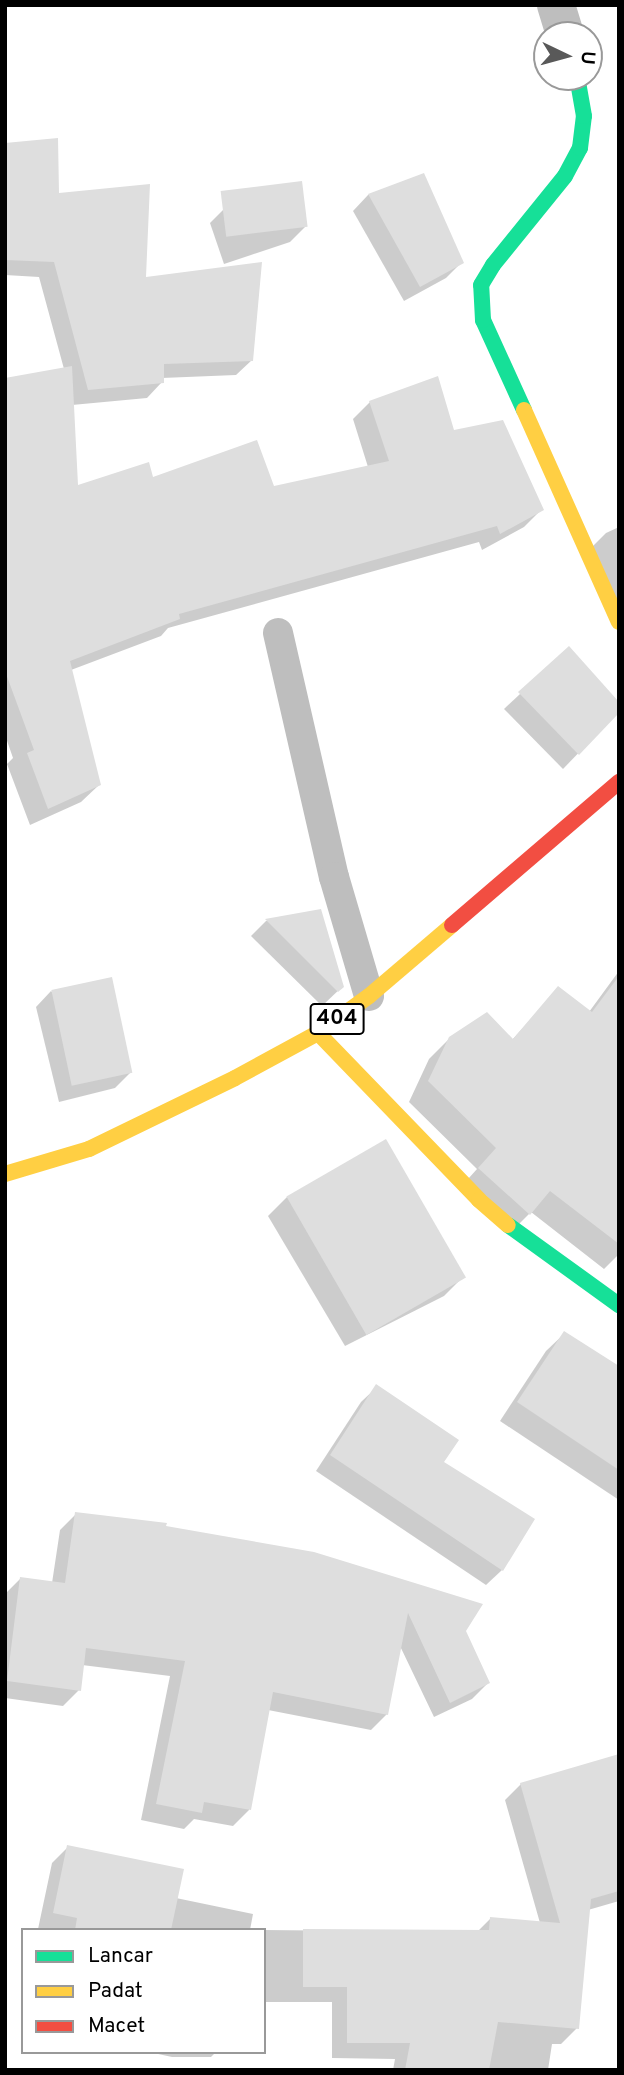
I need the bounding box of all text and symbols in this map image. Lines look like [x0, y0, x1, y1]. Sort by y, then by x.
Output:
north arrow [533, 21, 603, 91]
text: U [574, 50, 599, 65]
road number: 404 [309, 1002, 365, 1036]
legend [21, 1928, 266, 2054]
text: Lancar [88, 1943, 153, 1970]
text: Padat [88, 1978, 143, 2005]
text: Macet [88, 2013, 145, 2040]

